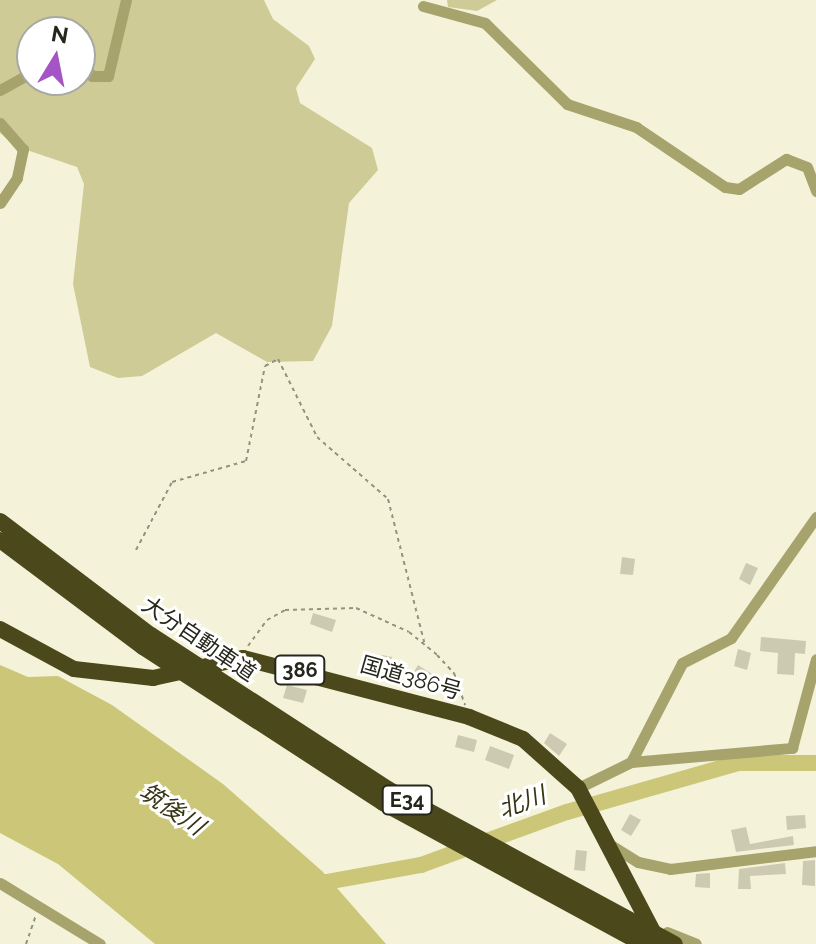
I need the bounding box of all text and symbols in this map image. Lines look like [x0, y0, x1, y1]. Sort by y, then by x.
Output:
north arrow [16, 16, 96, 96]
text: N [49, 20, 70, 49]
street label: 大分自動車道 [137, 591, 261, 687]
street label: 国道386号 [357, 651, 465, 705]
road number: 386 [274, 654, 326, 686]
water label: 筑後川 [134, 777, 210, 841]
water label: 北川 [495, 780, 549, 824]
road number: E34 [381, 784, 433, 816]

